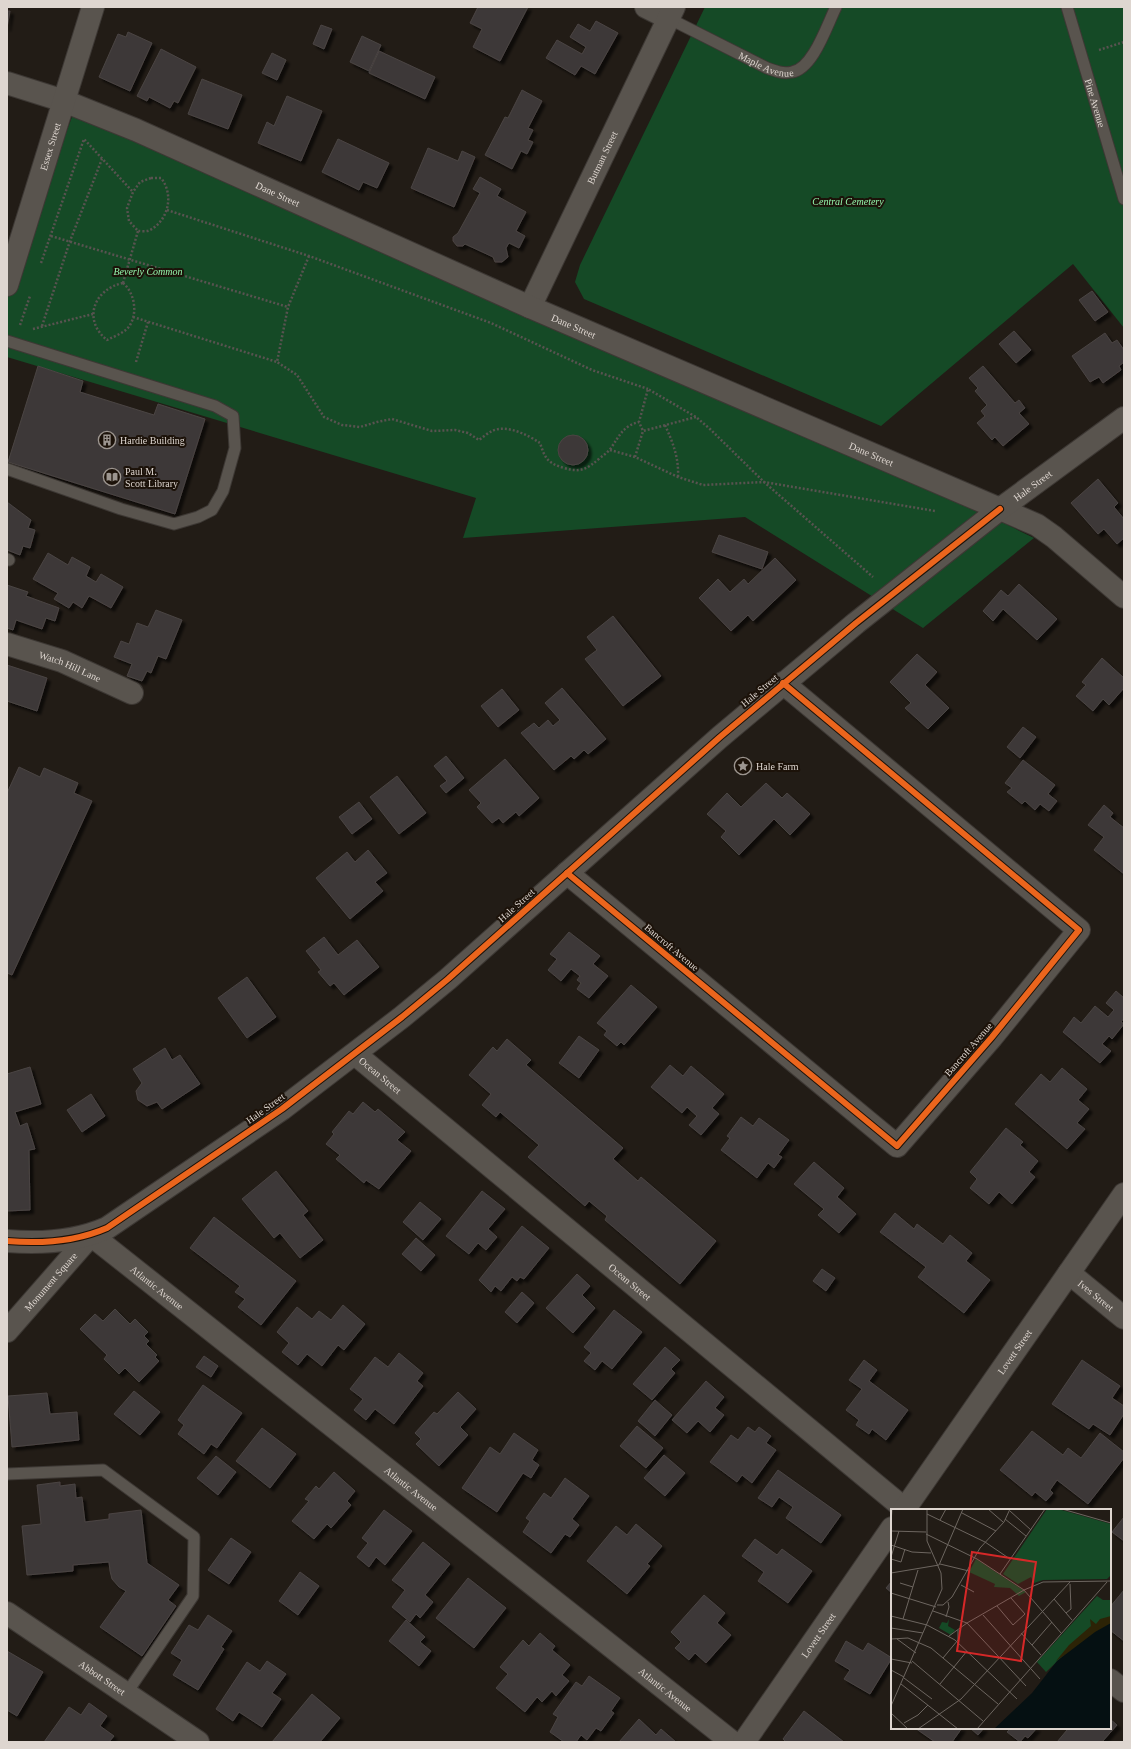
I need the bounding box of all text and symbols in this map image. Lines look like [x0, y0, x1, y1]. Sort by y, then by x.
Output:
street label: Maple Avenue [737, 50, 795, 79]
street label: Pine Avenue [1083, 77, 1108, 129]
street label: Essex Street [38, 121, 63, 172]
street label: Butman Street [585, 129, 620, 186]
street label: Dane Street [254, 180, 302, 209]
park label: Central Cemetery [812, 196, 884, 207]
park label: Beverly Common [113, 266, 183, 277]
street label: Dane Street [550, 312, 598, 341]
building icon: Hardie Building [97, 430, 117, 450]
place label: Hardie Building [120, 435, 185, 446]
street label: Dane Street [848, 440, 895, 469]
place label: Paul M. Scott Library [125, 466, 178, 489]
library icon: Paul M. Scott Library [102, 467, 122, 487]
street label: Hale Street [1011, 468, 1054, 503]
street label: Watch Hill Lane [38, 649, 103, 684]
street label: Hale Street [739, 672, 780, 709]
place icon: Hale Farm [733, 756, 753, 776]
place label: Hale Farm [756, 761, 799, 772]
street label: Hale Street [496, 886, 537, 924]
street label: Bancroft Avenue [642, 922, 701, 974]
street label: Bancroft Avenue [942, 1020, 995, 1078]
street label: Ocean Street [357, 1055, 404, 1096]
street label: Hale Street [244, 1091, 287, 1126]
street label: Monument Square [22, 1250, 80, 1313]
street label: Ocean Street [606, 1261, 653, 1303]
street label: Atlantic Avenue [128, 1263, 186, 1312]
street label: Ives Street [1076, 1278, 1116, 1313]
street label: Lovett Street [995, 1327, 1034, 1376]
street label: Atlantic Avenue [382, 1464, 440, 1513]
inset map [891, 1509, 1111, 1729]
street label: Lovett Street [799, 1611, 838, 1660]
street label: Abbott Street [77, 1658, 128, 1697]
street label: Atlantic Avenue [636, 1665, 694, 1714]

